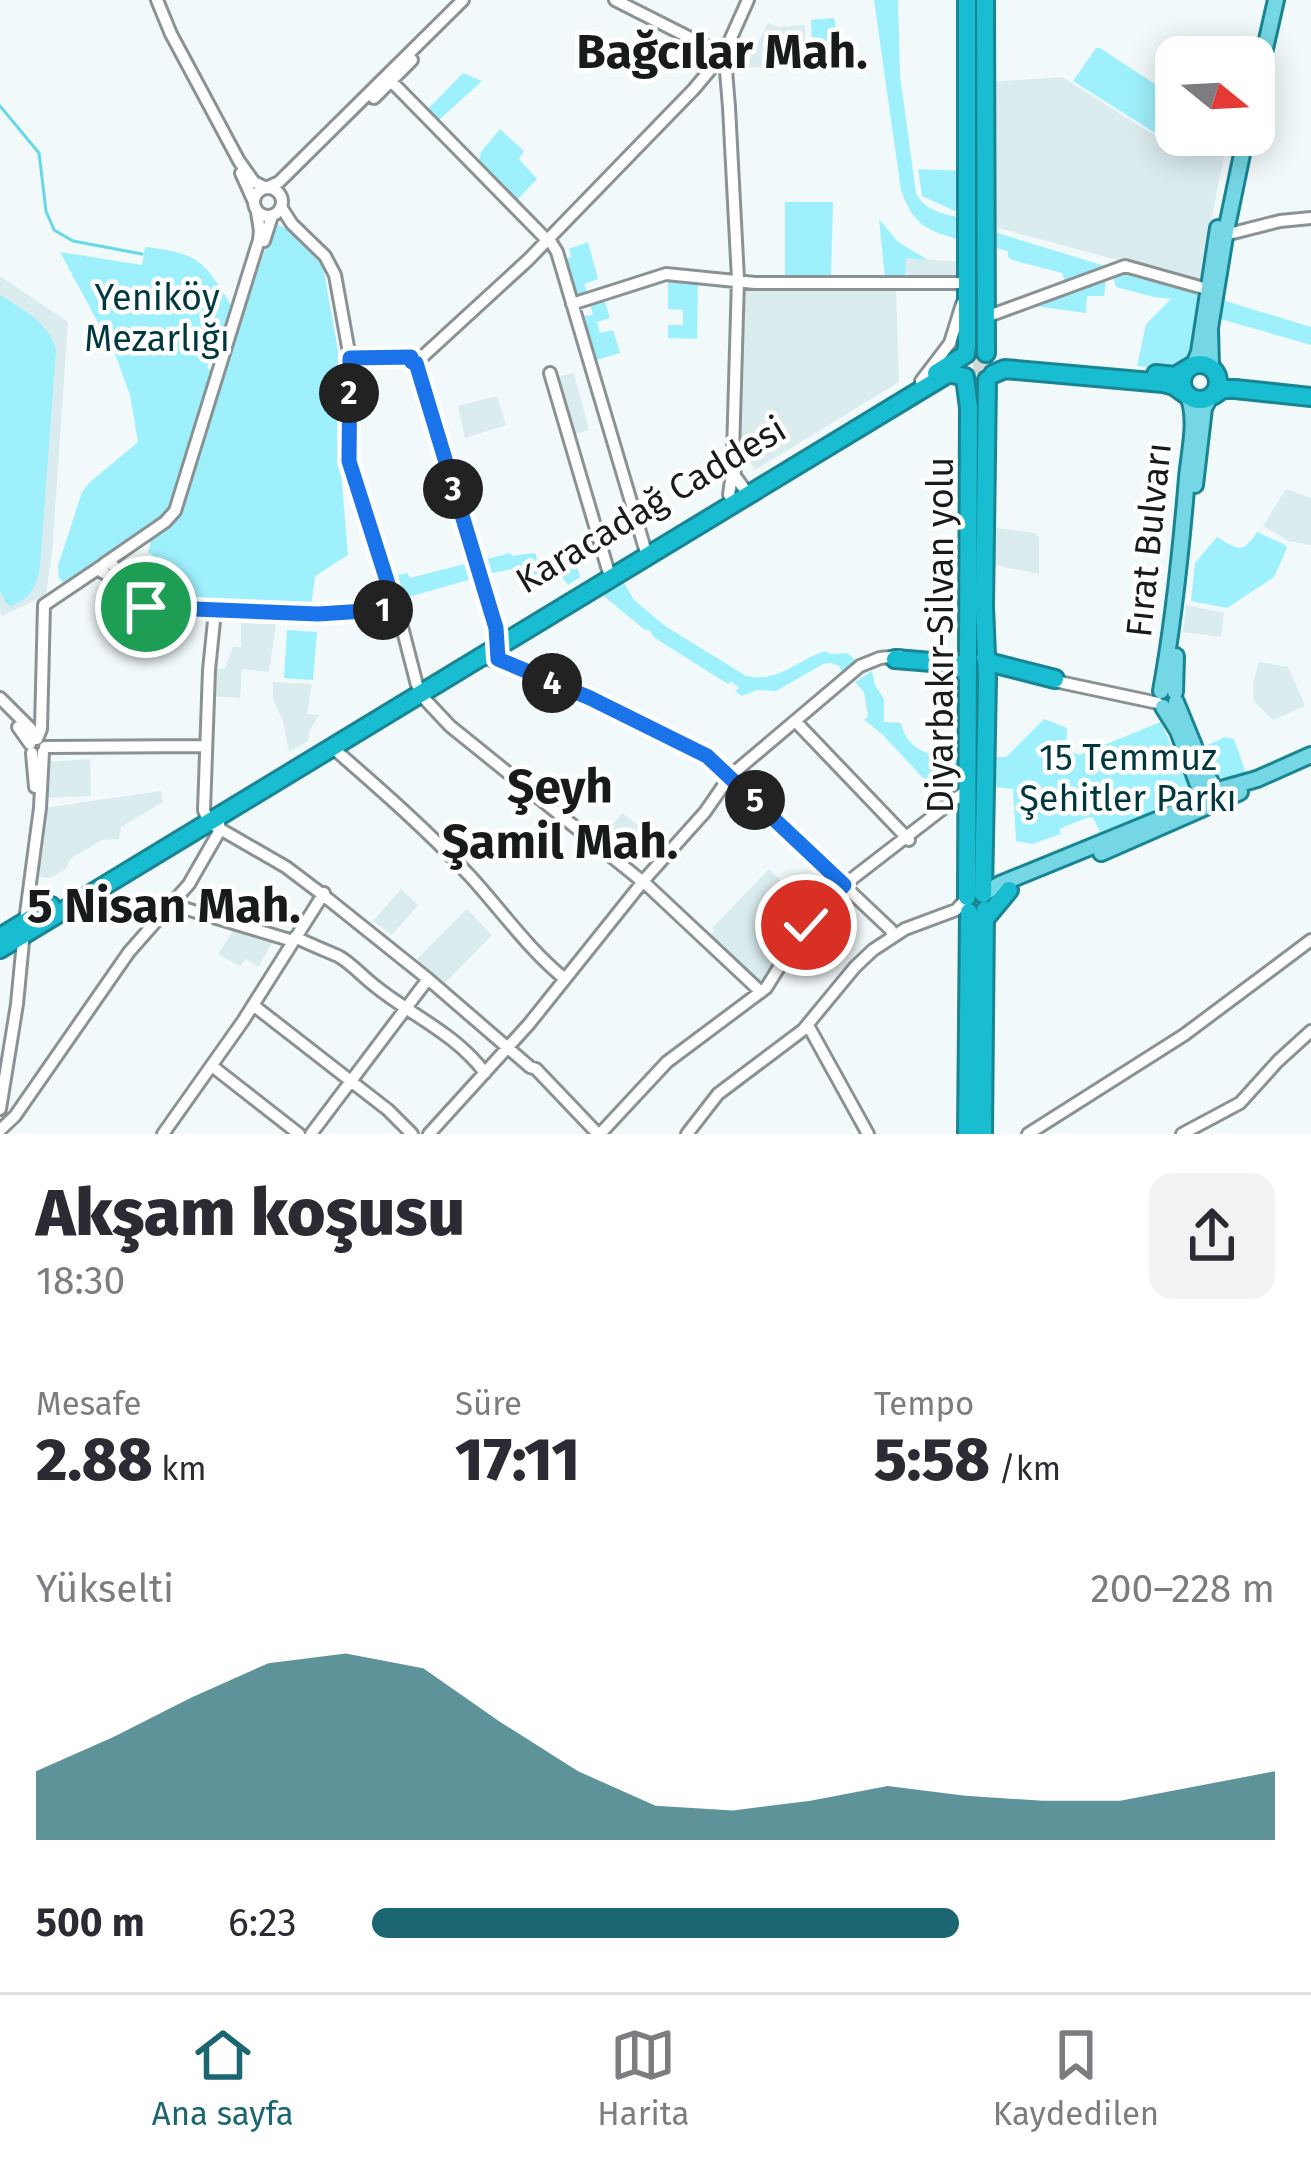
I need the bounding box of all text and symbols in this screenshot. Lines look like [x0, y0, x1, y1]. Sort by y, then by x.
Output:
district label: Bağcılar Mah. [576, 23, 868, 81]
north arrow [1155, 36, 1275, 156]
map controls [1155, 36, 1275, 156]
park label: Yeniköy Mezarlığı [84, 276, 230, 361]
pin: 2 [319, 363, 379, 423]
text: 2 [340, 373, 358, 413]
street label: Karacadağ Caddesi [508, 407, 794, 603]
street label: Fırat Bulvarı [1117, 441, 1181, 639]
street label: Diyarbakır-Silvan yolu [919, 457, 963, 813]
pin: 3 [423, 459, 483, 519]
text: 3 [444, 469, 462, 509]
pin [95, 556, 197, 658]
icon: arrive [113, 574, 179, 640]
pin: 1 [353, 580, 413, 640]
text: 1 [375, 590, 391, 630]
pin: 4 [522, 653, 582, 713]
text: 4 [543, 663, 561, 703]
park label: 15 Temmuz Şehitler Parkı [1019, 736, 1237, 821]
district label: Şeyh Şamil Mah. [442, 758, 678, 871]
pin: 5 [725, 770, 785, 830]
text: 5 [746, 780, 764, 820]
pin [755, 874, 857, 976]
district label: 5 Nisan Mah. [27, 877, 301, 935]
icon: check [773, 892, 839, 958]
text: Akşam koşusu [36, 1173, 465, 1252]
button: share [1149, 1173, 1275, 1299]
text: 18:30 [36, 1258, 125, 1304]
text: Mesafe [36, 1384, 141, 1424]
text: Süre [455, 1384, 522, 1424]
text: Tempo [874, 1384, 974, 1424]
text: 2.88 [36, 1424, 153, 1496]
text: 17:11 [455, 1424, 580, 1496]
text: 5:58 [874, 1424, 990, 1496]
text: km [153, 1449, 207, 1489]
text: /km [990, 1449, 1061, 1489]
text: Yükselti [36, 1566, 174, 1612]
text: 200–228 m [1090, 1566, 1275, 1612]
text: 500 m [36, 1900, 145, 1946]
text: 6:23 [228, 1900, 297, 1946]
tab: Ana sayfa [152, 2022, 294, 2134]
tab: Harita [597, 2022, 689, 2134]
tab: Kaydedilen [993, 2022, 1159, 2134]

